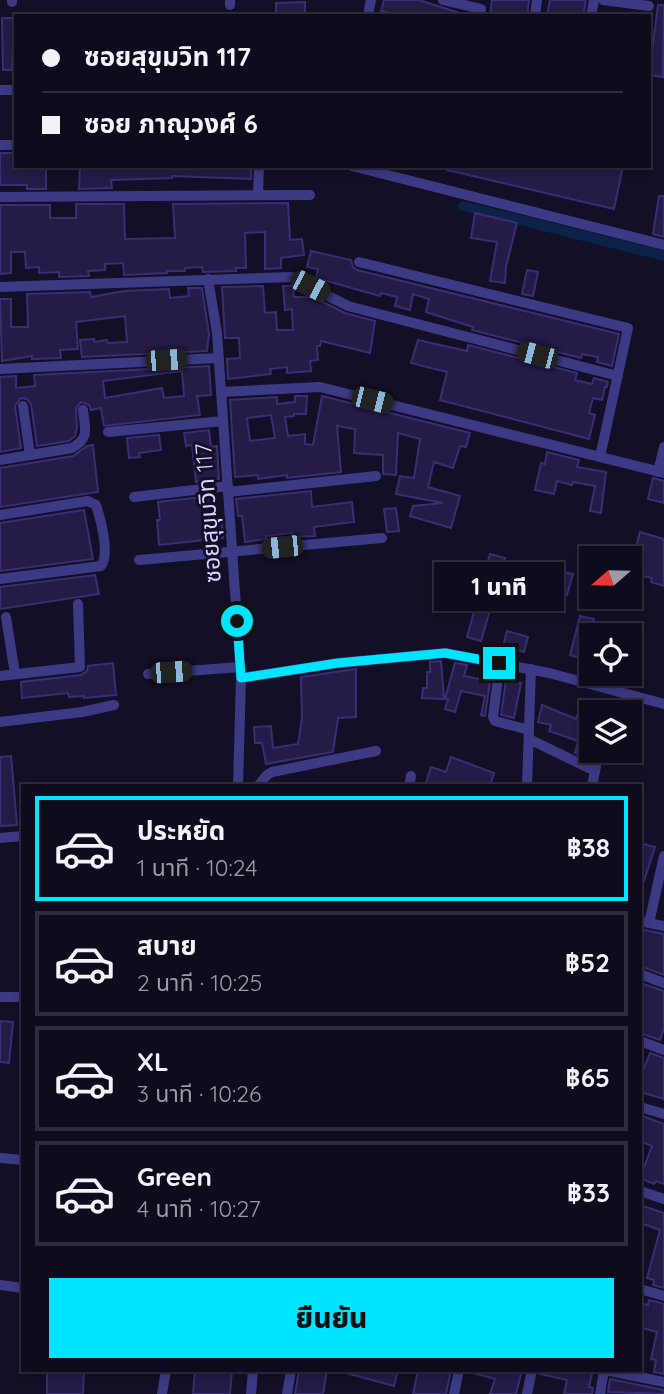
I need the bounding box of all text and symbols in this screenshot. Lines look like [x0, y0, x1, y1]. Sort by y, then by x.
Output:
text: ซอยสุขุมวิท 117 [84, 40, 251, 73]
text: ซอย ภาณุวงศ์ 6 [84, 107, 258, 140]
car [287, 267, 334, 305]
car [514, 339, 561, 371]
car [145, 348, 188, 372]
car [350, 385, 395, 415]
street label: ซอยสุขุมวิท 117 [188, 442, 227, 584]
car [261, 534, 304, 560]
north arrow [579, 546, 642, 609]
map controls [579, 546, 642, 763]
callout: 1 นาที [434, 562, 564, 610]
text: 1 นาที [471, 572, 527, 601]
route start [221, 605, 253, 637]
button: locate [579, 623, 642, 686]
route end [483, 647, 515, 679]
car [150, 660, 193, 684]
button: layers [579, 700, 642, 763]
text: ประหยัด [137, 814, 225, 847]
icon: car [53, 817, 116, 880]
text: ฿38 [567, 831, 610, 864]
text: 1 นาที · 10:24 [137, 853, 257, 882]
text: สบาย [137, 929, 197, 962]
icon: car [53, 932, 116, 995]
text: ฿52 [565, 946, 610, 979]
text: 2 นาที · 10:25 [137, 968, 262, 997]
text: XL [137, 1045, 169, 1078]
icon: car [53, 1047, 116, 1110]
text: ฿65 [565, 1061, 610, 1094]
text: 3 นาที · 10:26 [137, 1079, 261, 1108]
text: Green [137, 1160, 212, 1193]
icon: car [53, 1162, 116, 1225]
text: ฿33 [567, 1176, 610, 1209]
text: 4 นาที · 10:27 [137, 1194, 261, 1223]
button: ยืนยัน [49, 1278, 614, 1358]

